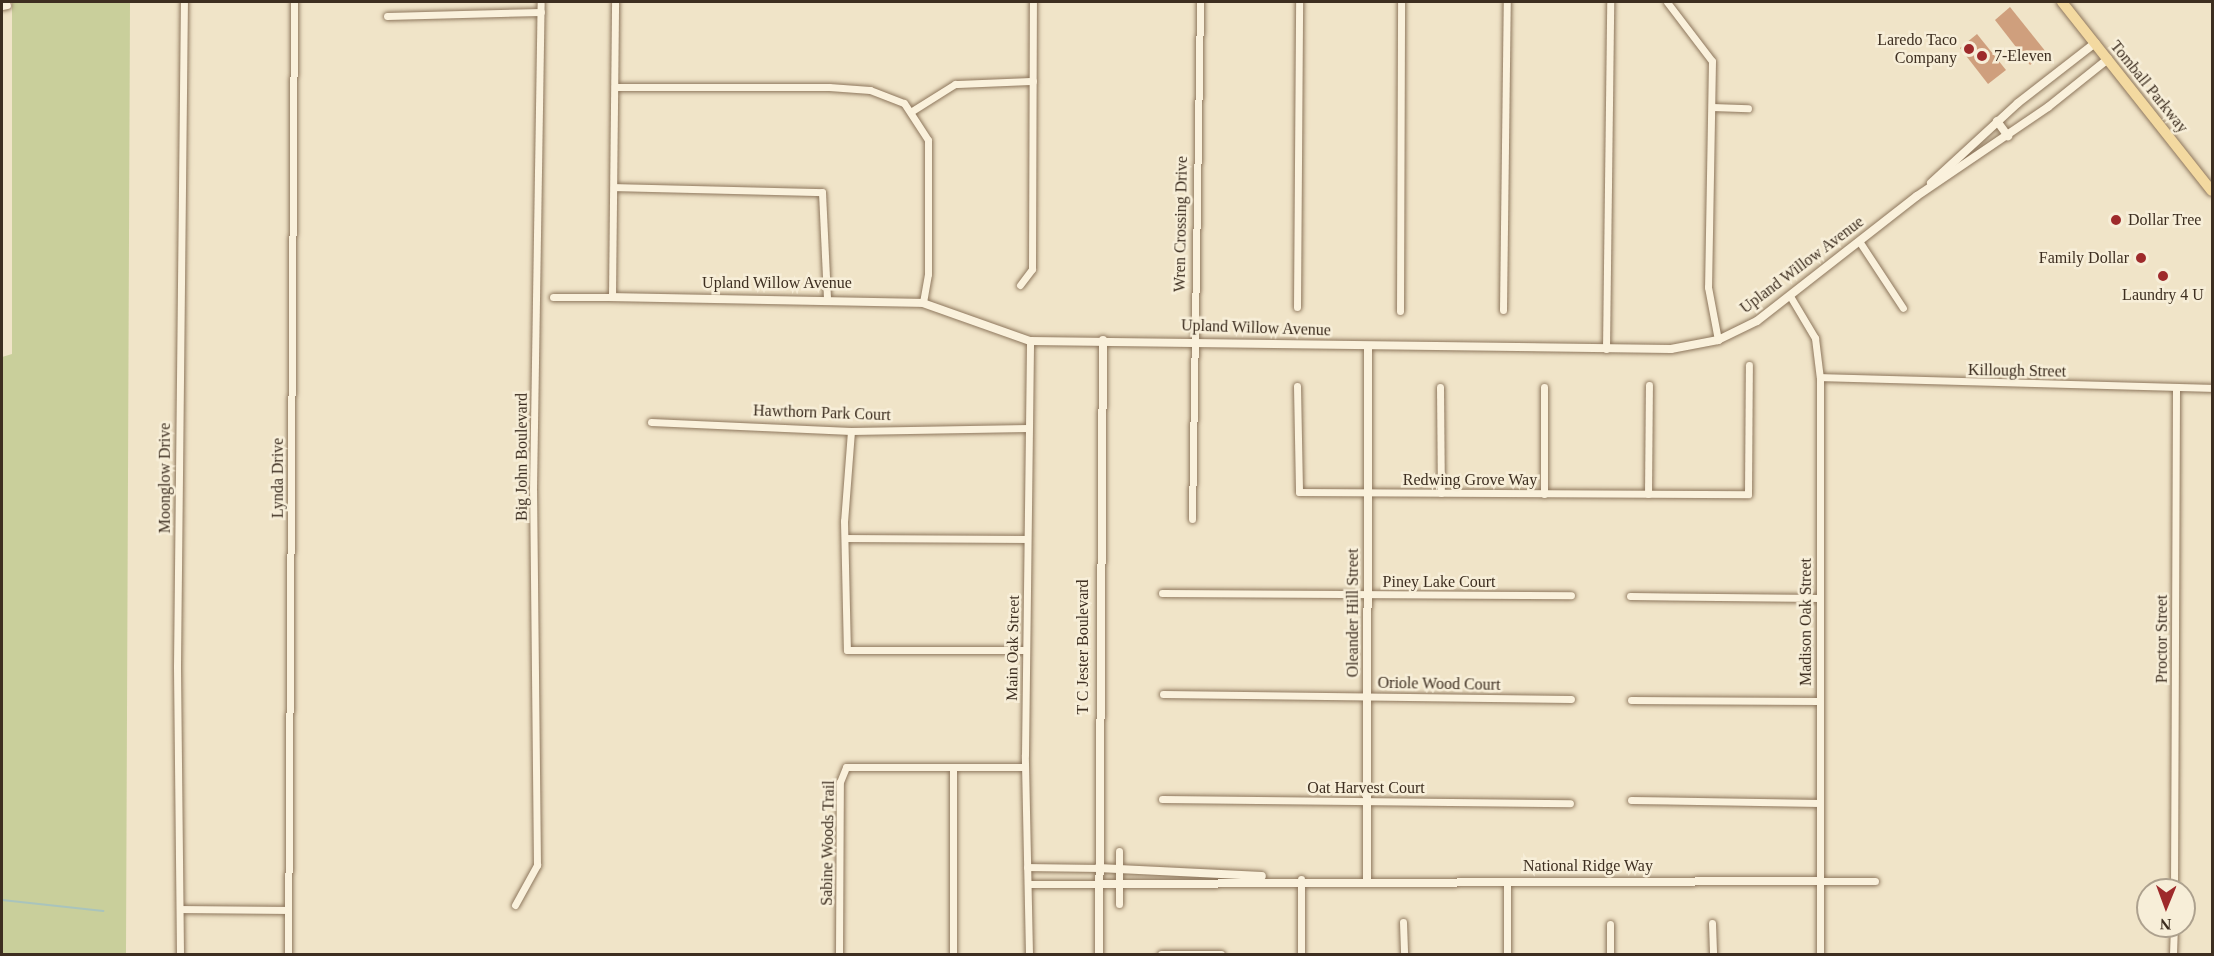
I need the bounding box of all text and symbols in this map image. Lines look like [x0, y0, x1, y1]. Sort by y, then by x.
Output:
place label: Laredo Taco Company [1877, 30, 1957, 68]
street label: Tomball Parkway [2106, 37, 2192, 137]
marker: Laredo Taco Company [1962, 42, 1976, 56]
place label: 7-Eleven [1994, 46, 2052, 66]
marker: 7-Eleven [1975, 49, 1989, 63]
street label: Wren Crossing Drive [1170, 156, 1192, 292]
place label: Dollar Tree [2128, 210, 2202, 230]
street label: Upland Willow Avenue [1736, 212, 1868, 318]
marker: Dollar Tree [2109, 213, 2123, 227]
place label: Family Dollar [2039, 248, 2129, 268]
marker: Family Dollar [2134, 251, 2148, 265]
marker: Laundry 4 U [2156, 269, 2170, 283]
street label: Upland Willow Avenue [701, 273, 853, 293]
place label: Laundry 4 U [2122, 285, 2204, 305]
street label: Upland Willow Avenue [1180, 316, 1332, 340]
street label: Killough Street [1968, 361, 2066, 381]
street label: Big John Boulevard [512, 393, 532, 521]
street label: Hawthorn Park Court [753, 401, 891, 425]
street label: Moonglow Drive [155, 423, 175, 533]
street label: Lynda Drive [268, 438, 288, 518]
street label: Redwing Grove Way [1403, 470, 1537, 490]
street label: Oleander Hill Street [1343, 549, 1363, 677]
street label: Madison Oak Street [1796, 558, 1816, 686]
street label: Piney Lake Court [1383, 572, 1495, 592]
street label: T C Jester Boulevard [1073, 579, 1093, 715]
street label: Main Oak Street [1002, 595, 1024, 701]
street label: Proctor Street [2152, 595, 2172, 683]
street label: Oriole Wood Court [1377, 673, 1501, 695]
street label: Oat Harvest Court [1307, 778, 1425, 798]
street label: Sabine Woods Trail [817, 780, 839, 906]
street label: National Ridge Way [1523, 856, 1653, 876]
north arrow [2136, 878, 2196, 938]
text: N [2160, 916, 2172, 933]

